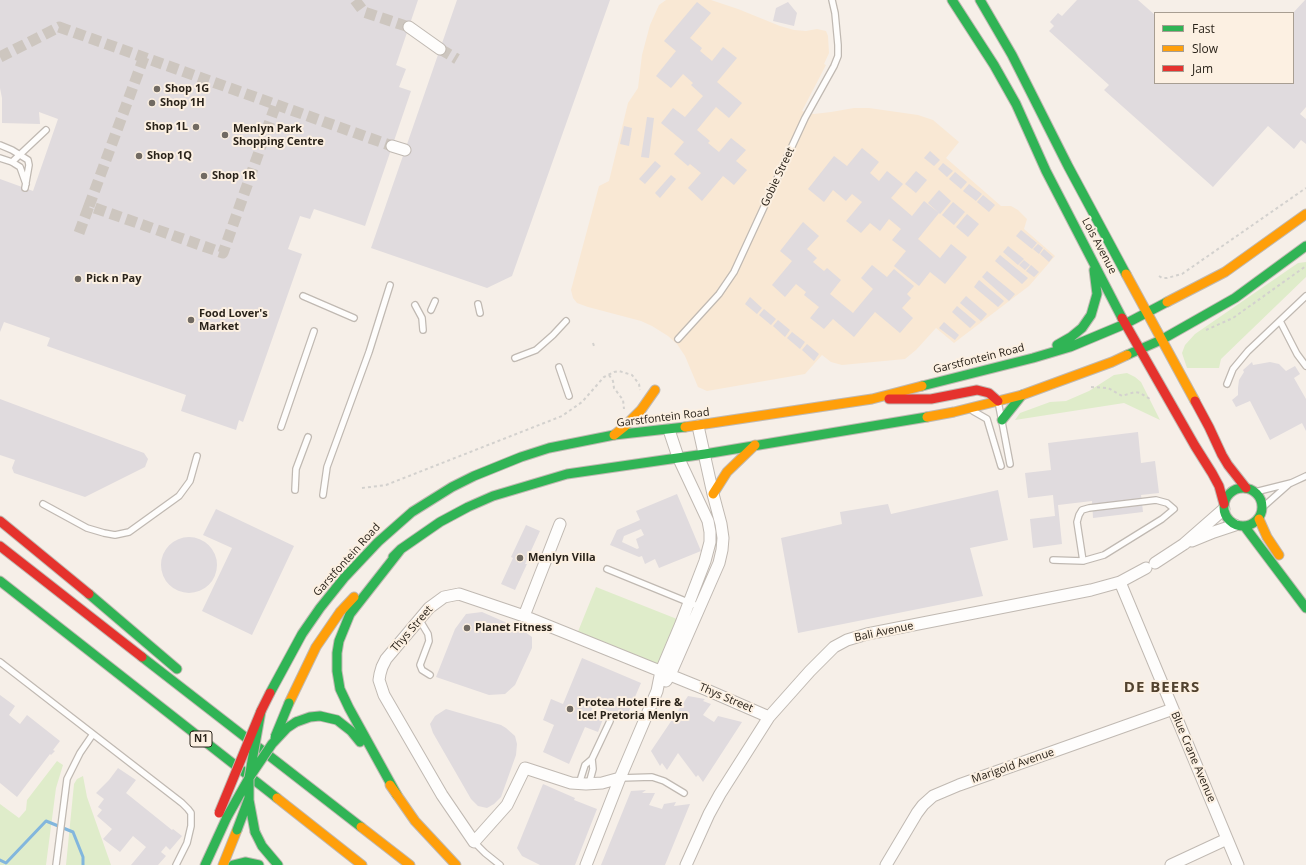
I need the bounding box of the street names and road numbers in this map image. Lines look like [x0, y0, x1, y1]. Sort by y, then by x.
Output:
street label: Gobie Street [759, 145, 797, 209]
street label: Lois Avenue [1079, 216, 1119, 276]
street label: Garstfontein Road [932, 341, 1026, 377]
street label: Garstfontein Road [616, 406, 710, 430]
street label: Garstfontein Road [311, 521, 383, 599]
street label: Thys Street [388, 603, 436, 655]
street label: Bali Avenue [853, 619, 915, 645]
street label: Thys Street [697, 681, 755, 715]
street label: Blue Crane Avenue [1168, 710, 1218, 804]
road number: N1 [190, 731, 212, 747]
street label: Marigold Avenue [970, 746, 1056, 786]

